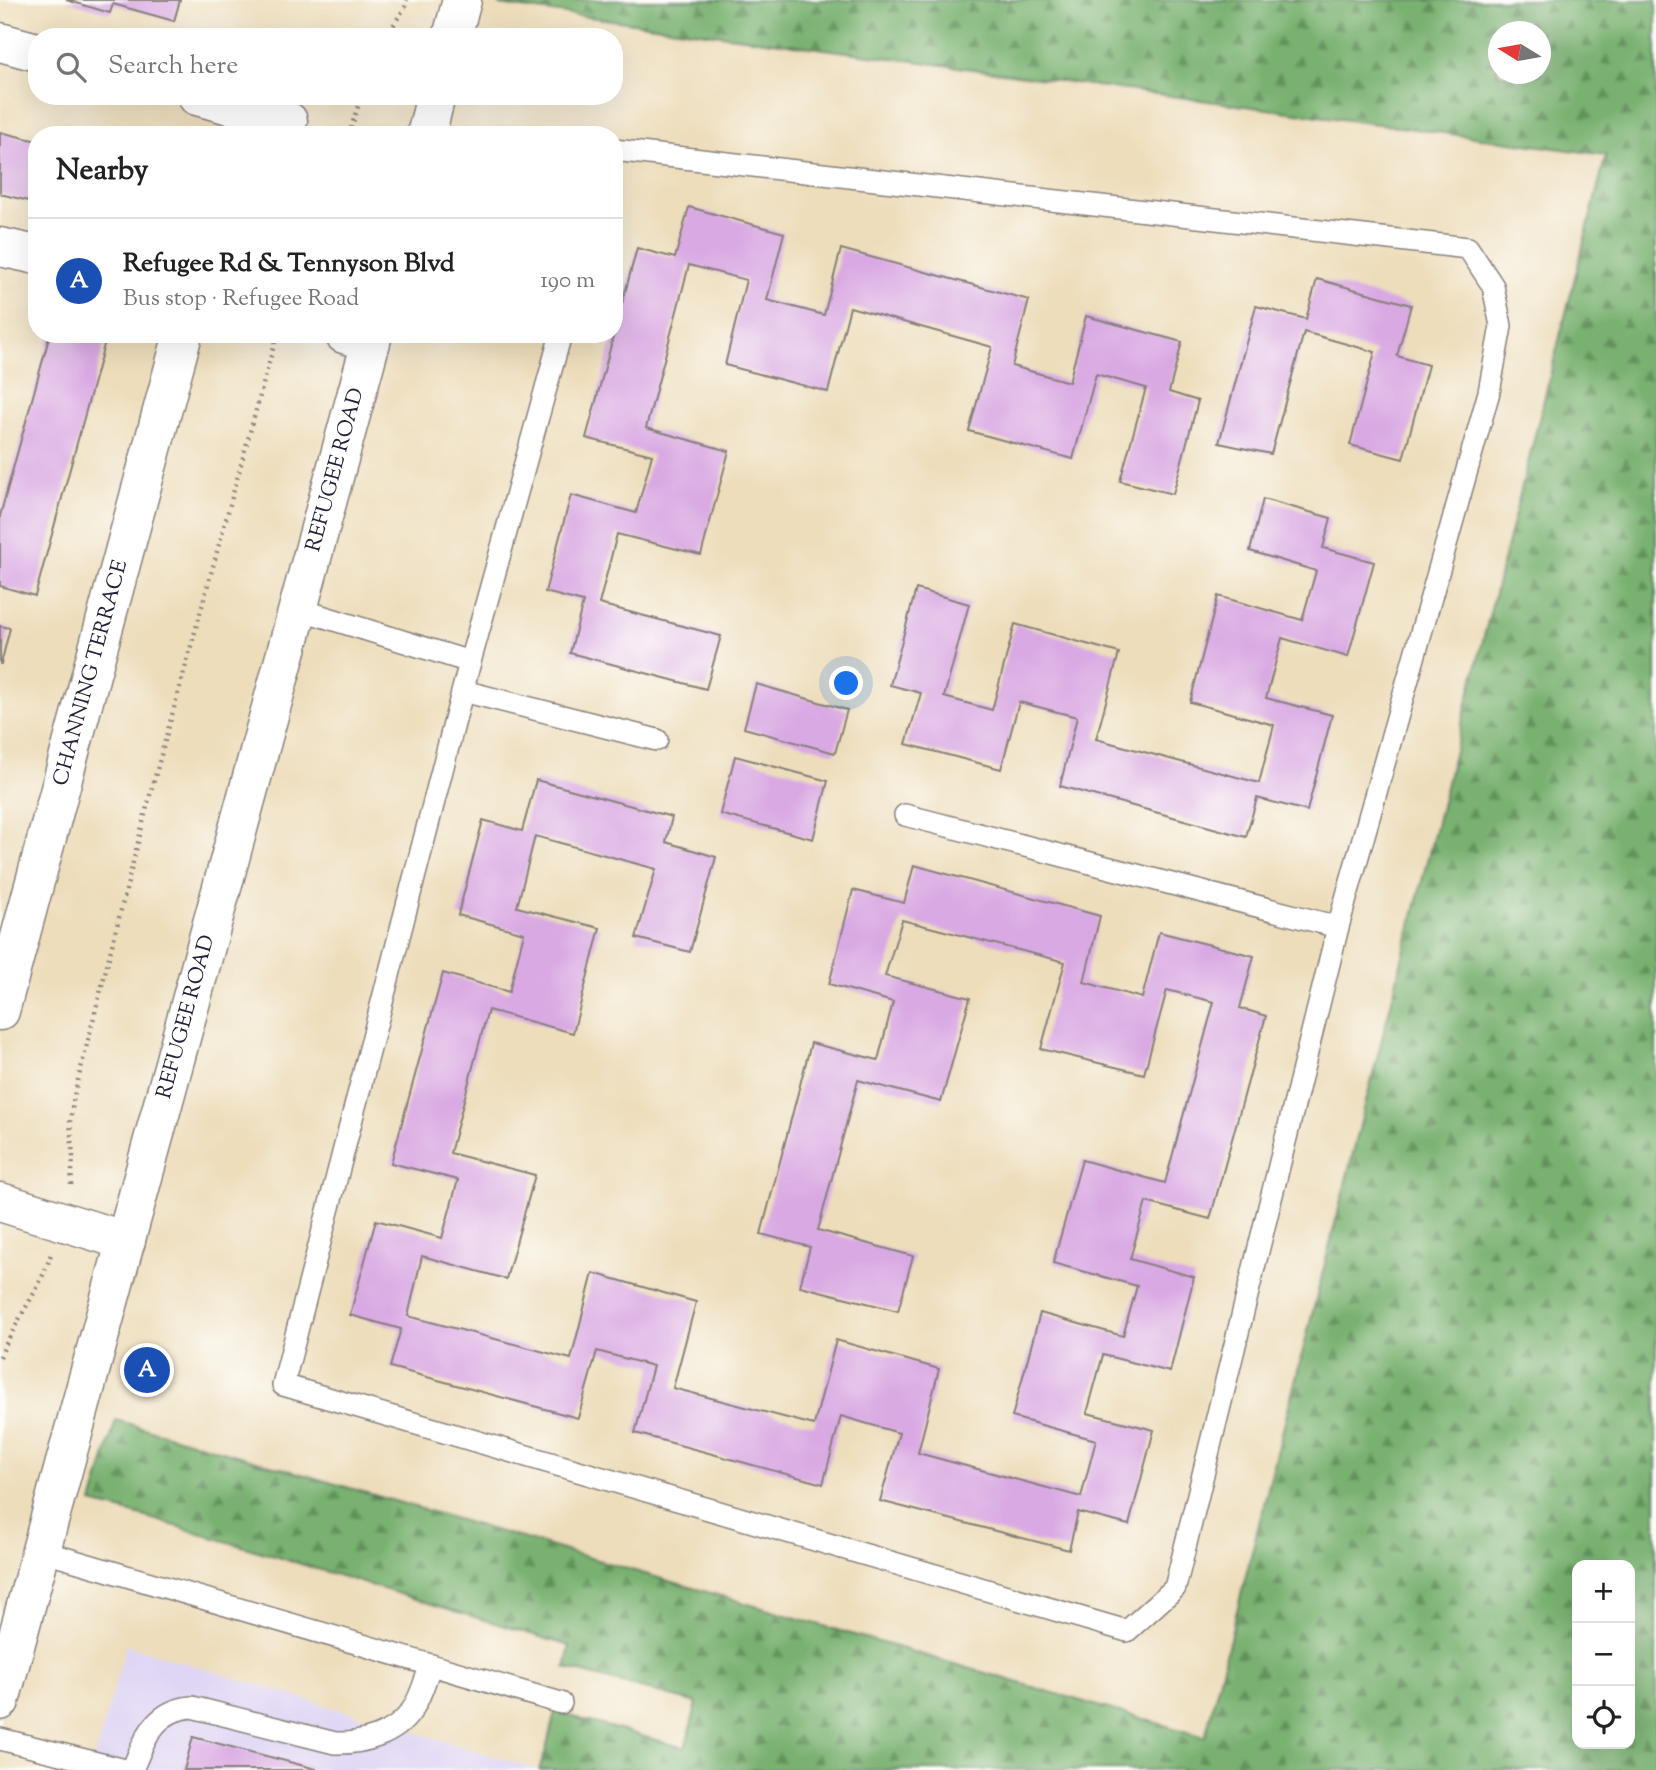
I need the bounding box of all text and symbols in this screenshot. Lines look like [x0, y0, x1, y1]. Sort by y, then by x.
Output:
north arrow [1488, 21, 1551, 84]
search box [28, 28, 623, 105]
icon: search [52, 48, 90, 86]
text: Search here [108, 48, 238, 85]
text: Nearby [56, 150, 148, 193]
text: Refugee Rd & Tennyson Blvd [123, 246, 455, 283]
text: A [70, 265, 88, 298]
text: 190 m [540, 265, 595, 298]
text: Bus stop · Refugee Road [123, 283, 359, 316]
street label: REFUGEE ROAD [299, 385, 373, 555]
street label: CHANNING TERRACE [46, 557, 136, 789]
your location [829, 666, 863, 700]
street label: REFUGEE ROAD [150, 932, 223, 1102]
pin: A [124, 1344, 170, 1396]
map controls [1572, 1560, 1635, 1749]
button: + [1572, 1560, 1635, 1623]
button: − [1572, 1623, 1635, 1686]
button: locate [1572, 1686, 1635, 1749]

